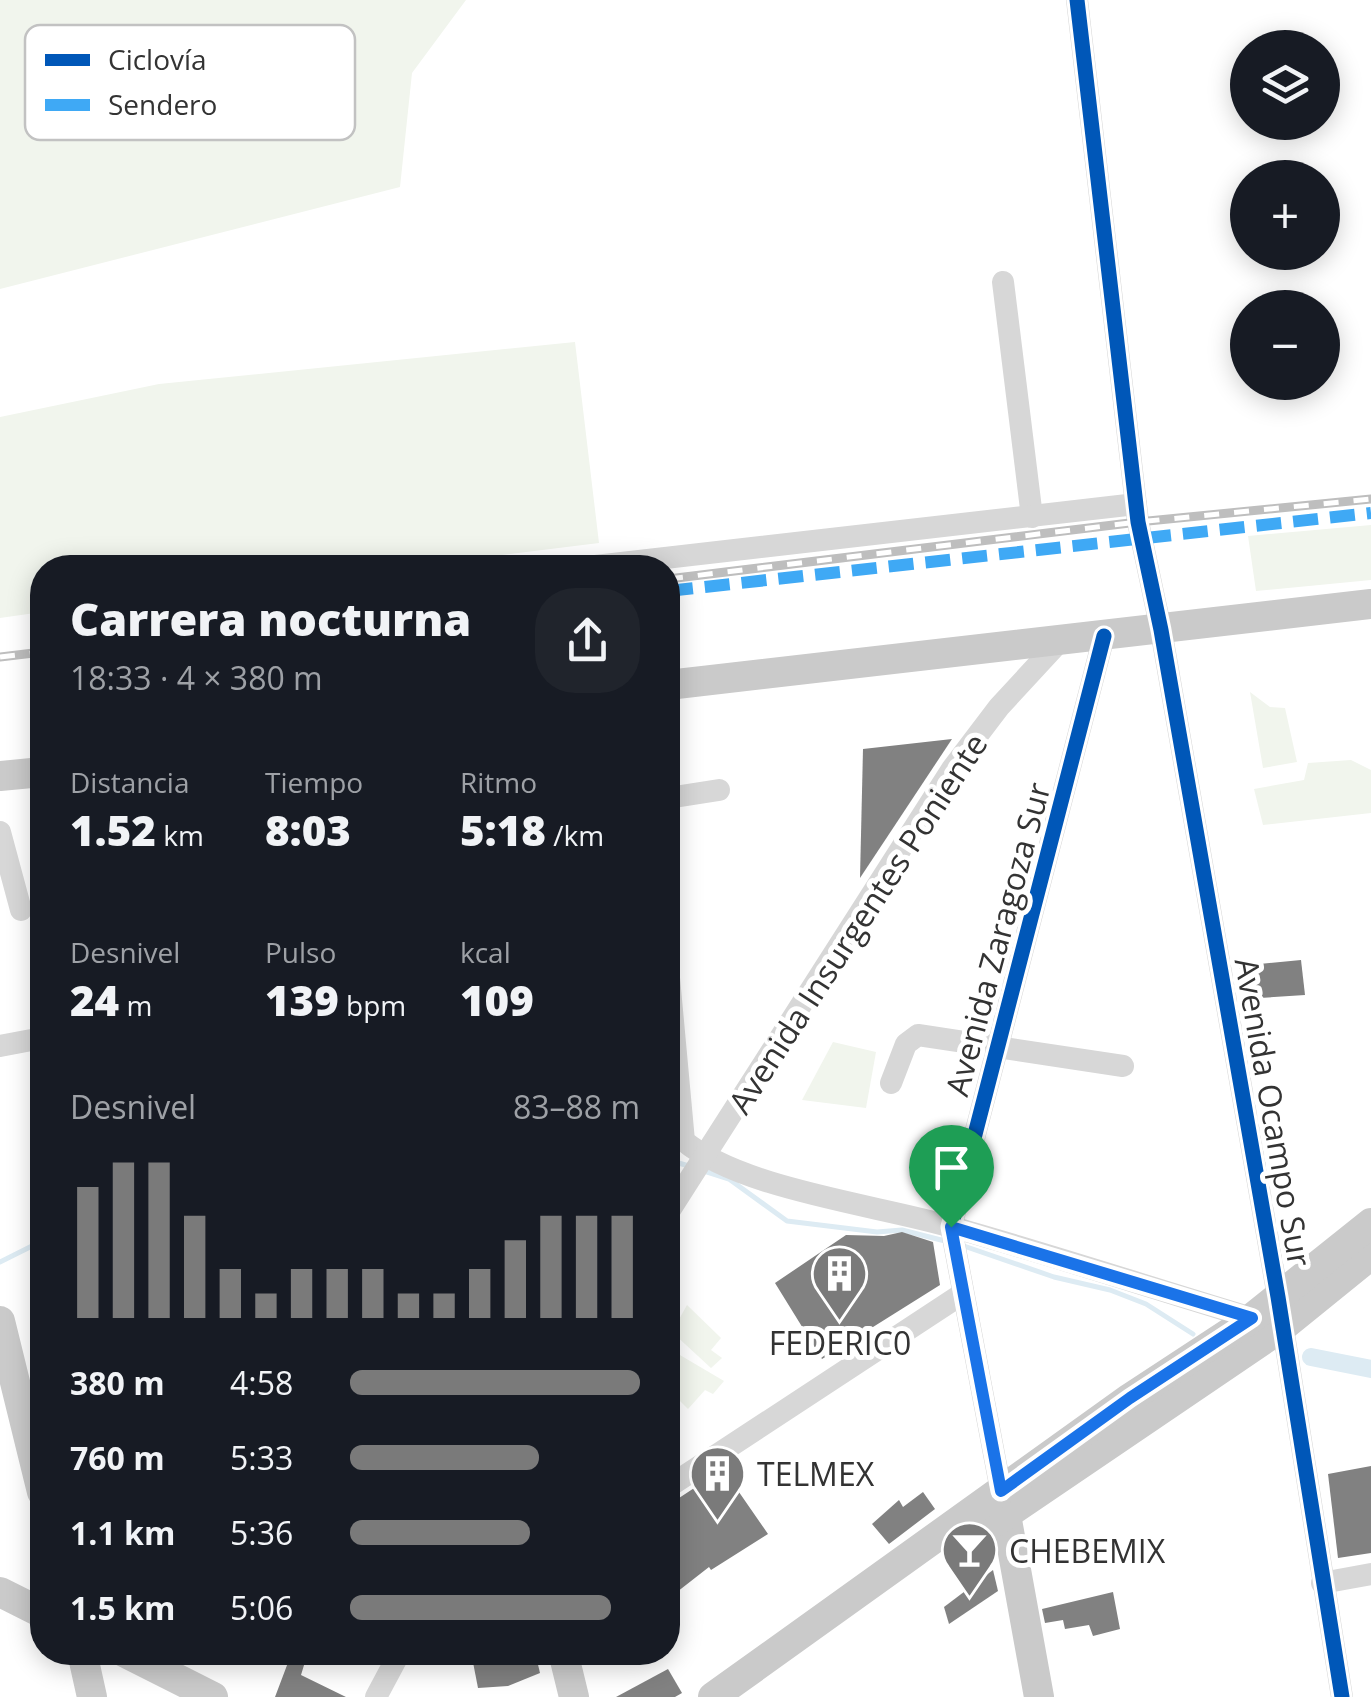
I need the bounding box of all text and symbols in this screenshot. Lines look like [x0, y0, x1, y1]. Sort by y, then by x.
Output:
legend [25, 25, 355, 140]
map controls [1230, 30, 1340, 400]
button: layers [1230, 30, 1340, 140]
text: Ciclovía [108, 40, 207, 78]
text: Sendero [108, 85, 217, 123]
button: + [1230, 160, 1340, 270]
button: − [1230, 290, 1340, 400]
text: Carrera nocturna [70, 588, 471, 649]
button: share [535, 588, 640, 693]
text: 18:33 · 4 × 380 m [70, 656, 323, 699]
street label: Avenida Insurgentes Poniente [718, 725, 996, 1121]
text: Distancia [70, 763, 189, 801]
text: Tiempo [265, 763, 363, 801]
text: Ritmo [460, 763, 537, 801]
street label: Avenida Zaragoza Sur [935, 778, 1059, 1100]
text: 1.52 [70, 801, 156, 858]
text: 8:03 [265, 801, 351, 858]
text: 5:18 [460, 801, 546, 858]
text: km [156, 816, 204, 854]
text: /km [546, 816, 604, 854]
text: Desnivel [70, 933, 180, 971]
text: Pulso [265, 933, 336, 971]
text: kcal [460, 933, 511, 971]
street label: Avenida Ocampo Sur [1226, 954, 1322, 1270]
text: 24 [70, 971, 119, 1028]
text: 139 [265, 971, 339, 1028]
text: 109 [460, 971, 534, 1028]
text: m [119, 986, 152, 1024]
text: bpm [339, 986, 406, 1024]
text: Desnivel [70, 1085, 196, 1128]
text: 83–88 m [513, 1085, 640, 1128]
pin [909, 1125, 994, 1228]
icon: arrive [924, 1140, 979, 1195]
building icon: FEDERIC0 [810, 1243, 870, 1322]
place label: FEDERIC0 [769, 1321, 911, 1364]
text: 380 m [70, 1361, 165, 1404]
text: 4:58 [230, 1361, 293, 1404]
text: 760 m [70, 1436, 165, 1479]
text: 5:33 [230, 1436, 293, 1479]
building icon: TELMEX [688, 1443, 748, 1522]
place label: TELMEX [757, 1452, 875, 1495]
text: 1.1 km [70, 1511, 175, 1554]
text: 5:36 [230, 1511, 293, 1554]
bar icon: CHEBEMIX [940, 1520, 1000, 1599]
place label: CHEBEMIX [1009, 1529, 1166, 1572]
text: 1.5 km [70, 1586, 175, 1629]
text: 5:06 [230, 1586, 293, 1629]

